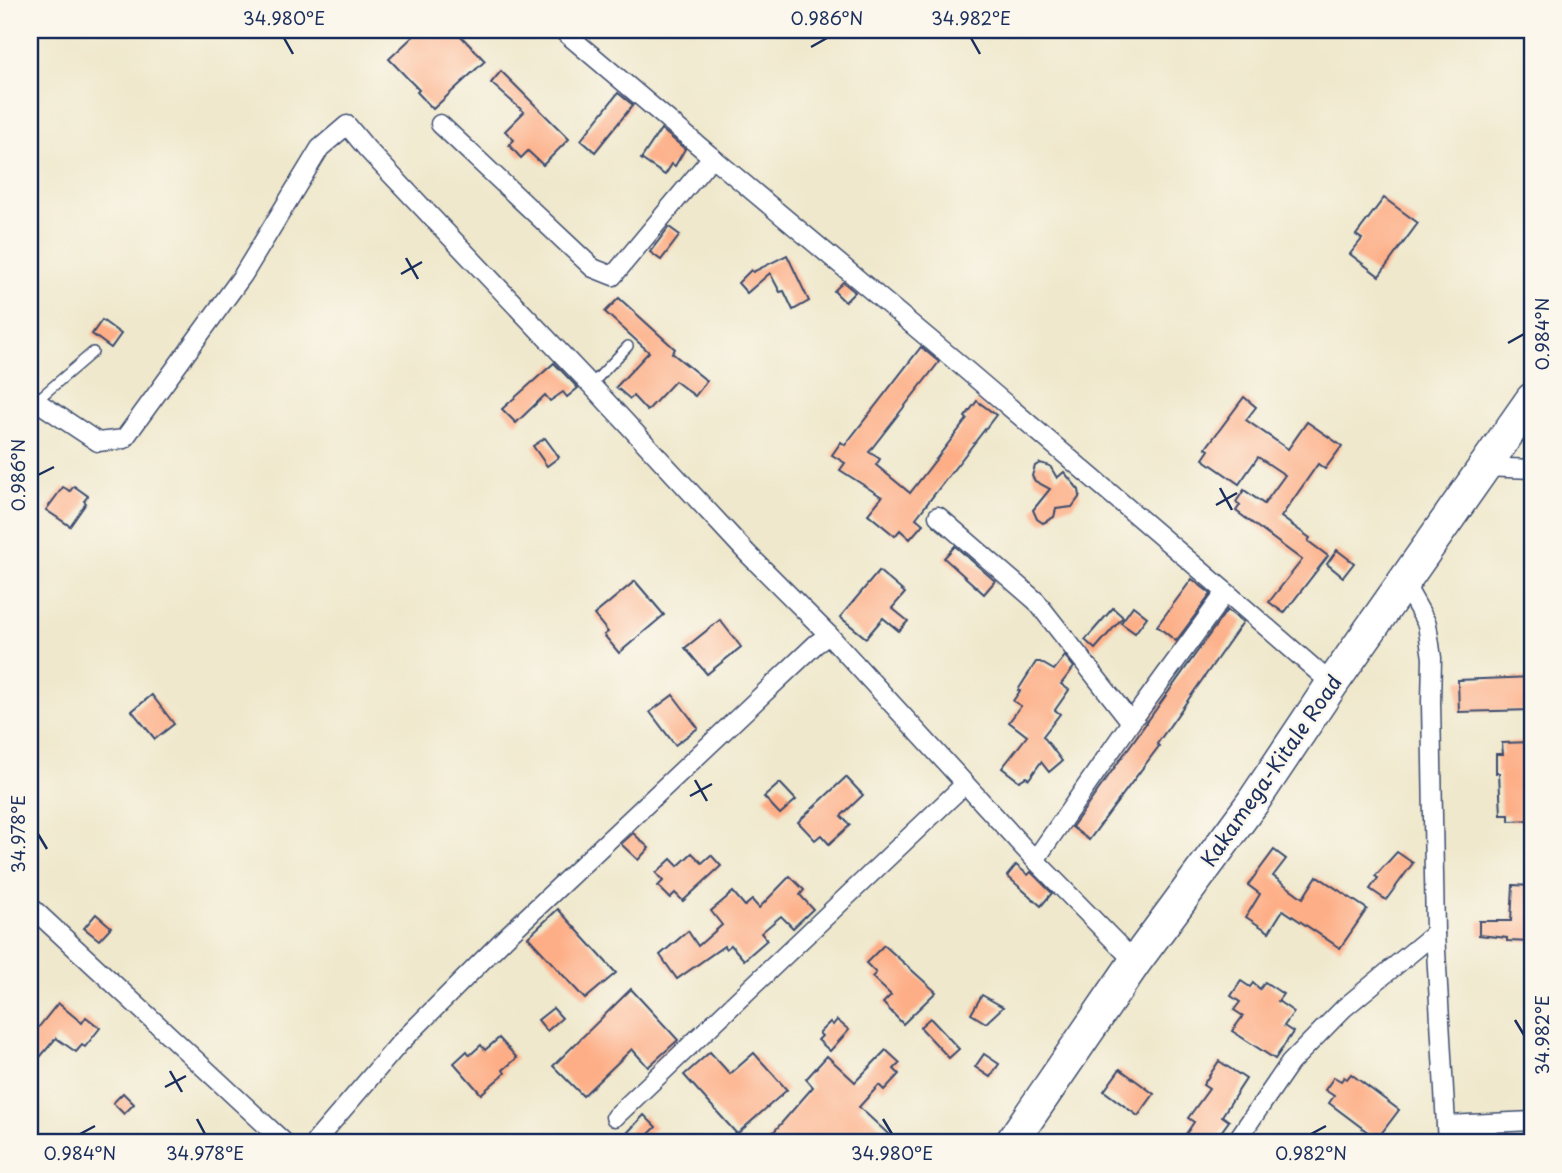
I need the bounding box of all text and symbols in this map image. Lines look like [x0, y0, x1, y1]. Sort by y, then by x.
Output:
text: 34.980°E [243, 4, 325, 31]
text: 0.986°N [791, 4, 863, 31]
text: 34.982°E [931, 4, 1011, 31]
text: 0.984°N [1528, 298, 1555, 370]
text: 0.986°N [4, 439, 31, 511]
street label: Kakamega-Kitale Road [1192, 667, 1349, 872]
text: 34.978°E [4, 795, 31, 873]
text: 34.982°E [1528, 995, 1555, 1075]
text: 0.984°N [44, 1139, 116, 1166]
text: 34.978°E [166, 1139, 244, 1166]
text: 34.980°E [851, 1139, 933, 1166]
text: 0.982°N [1275, 1139, 1347, 1166]

